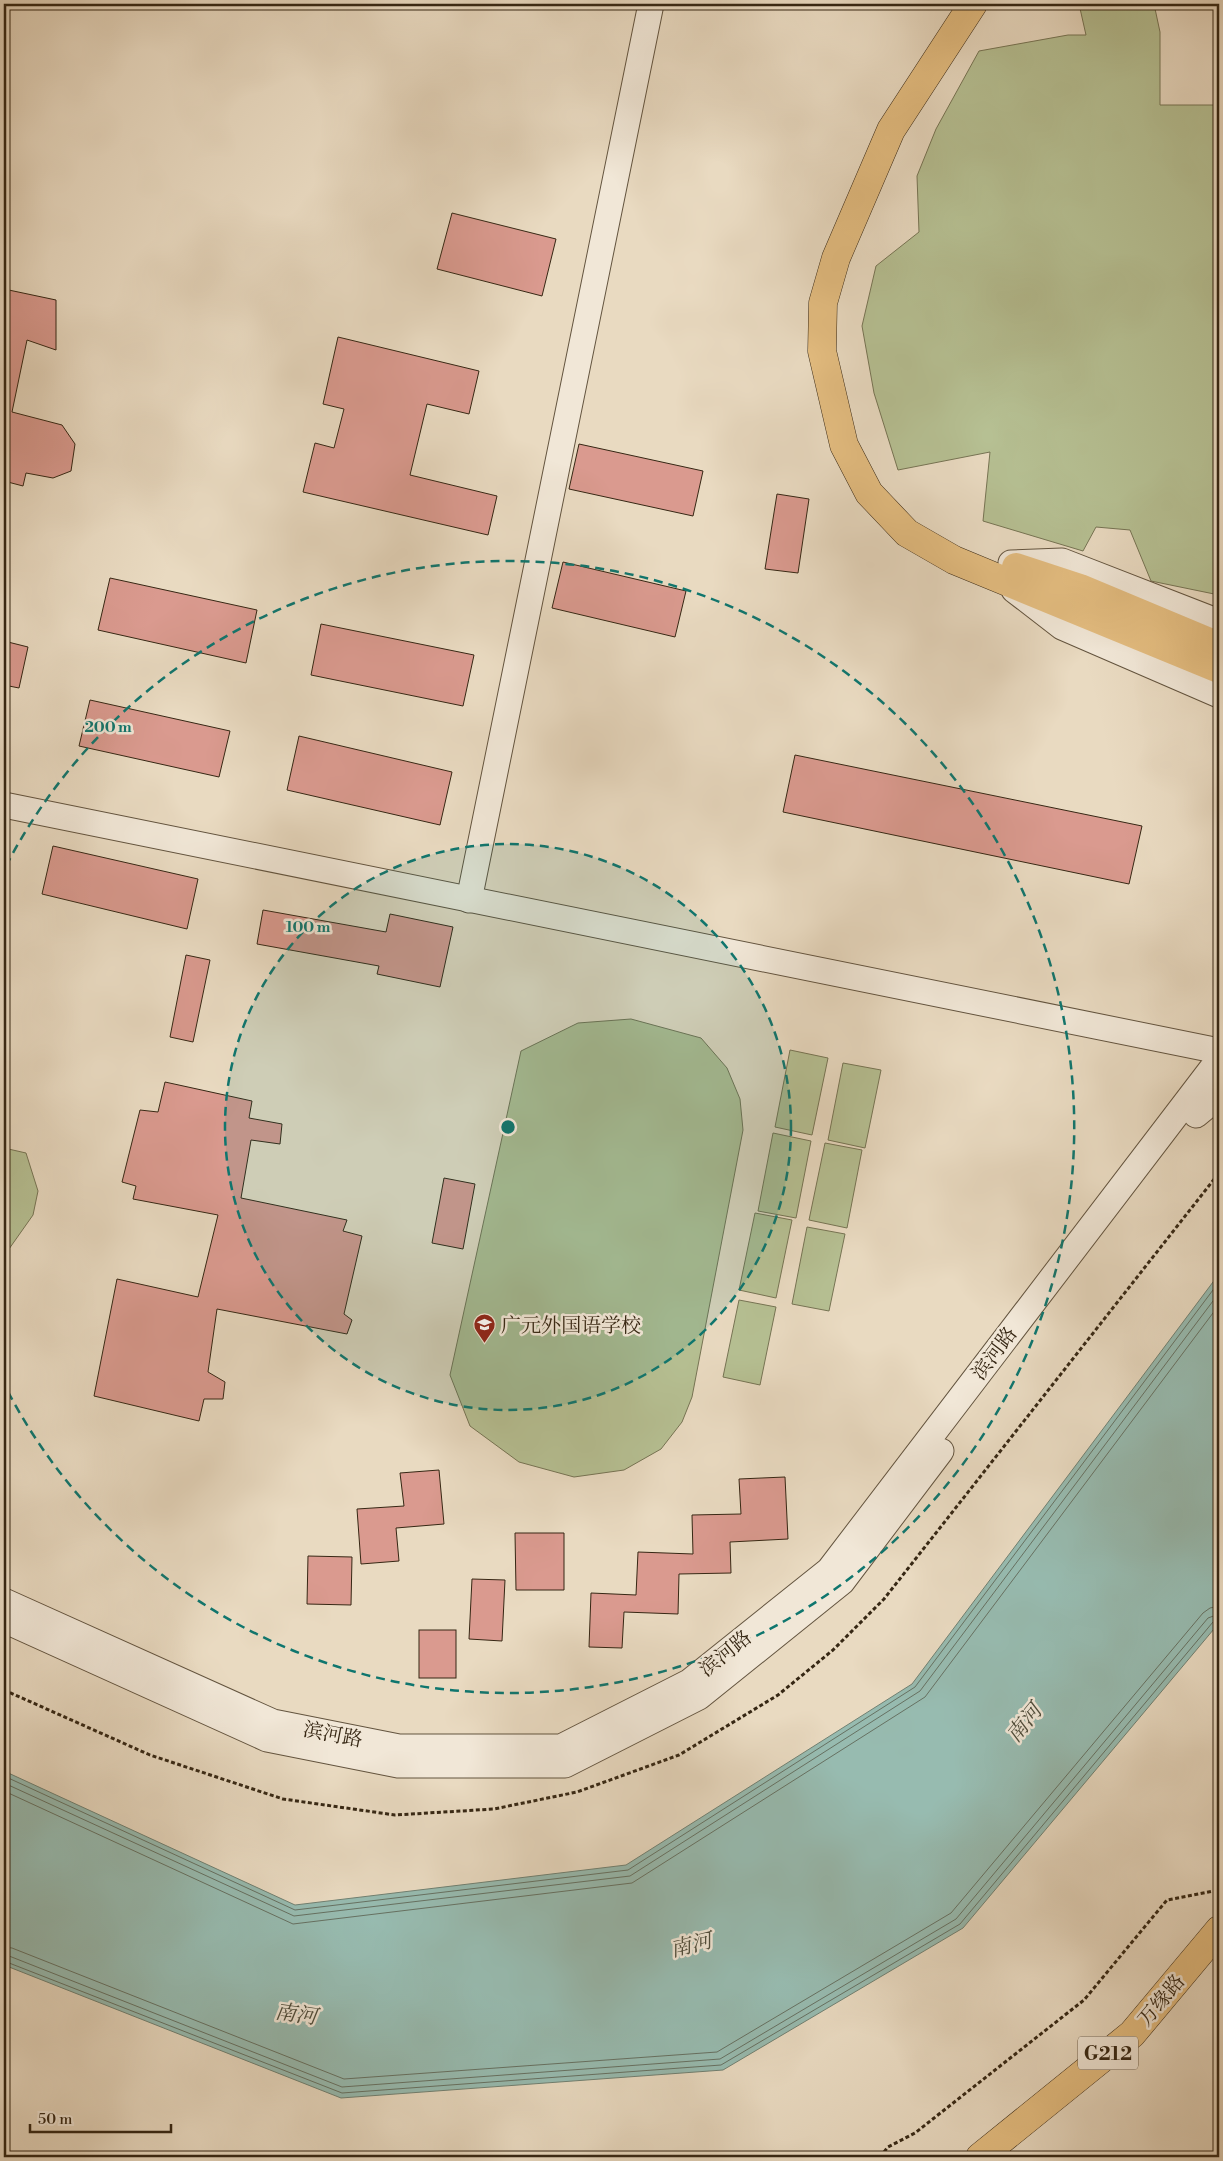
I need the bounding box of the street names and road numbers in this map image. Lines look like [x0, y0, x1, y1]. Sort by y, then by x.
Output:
street label: 滨河路 [967, 1322, 1023, 1385]
street label: 滨河路 [695, 1626, 757, 1683]
street label: 滨河路 [301, 1717, 365, 1753]
street label: 万缘路 [1133, 1970, 1191, 2032]
road number: G212 [1078, 2036, 1138, 2070]

